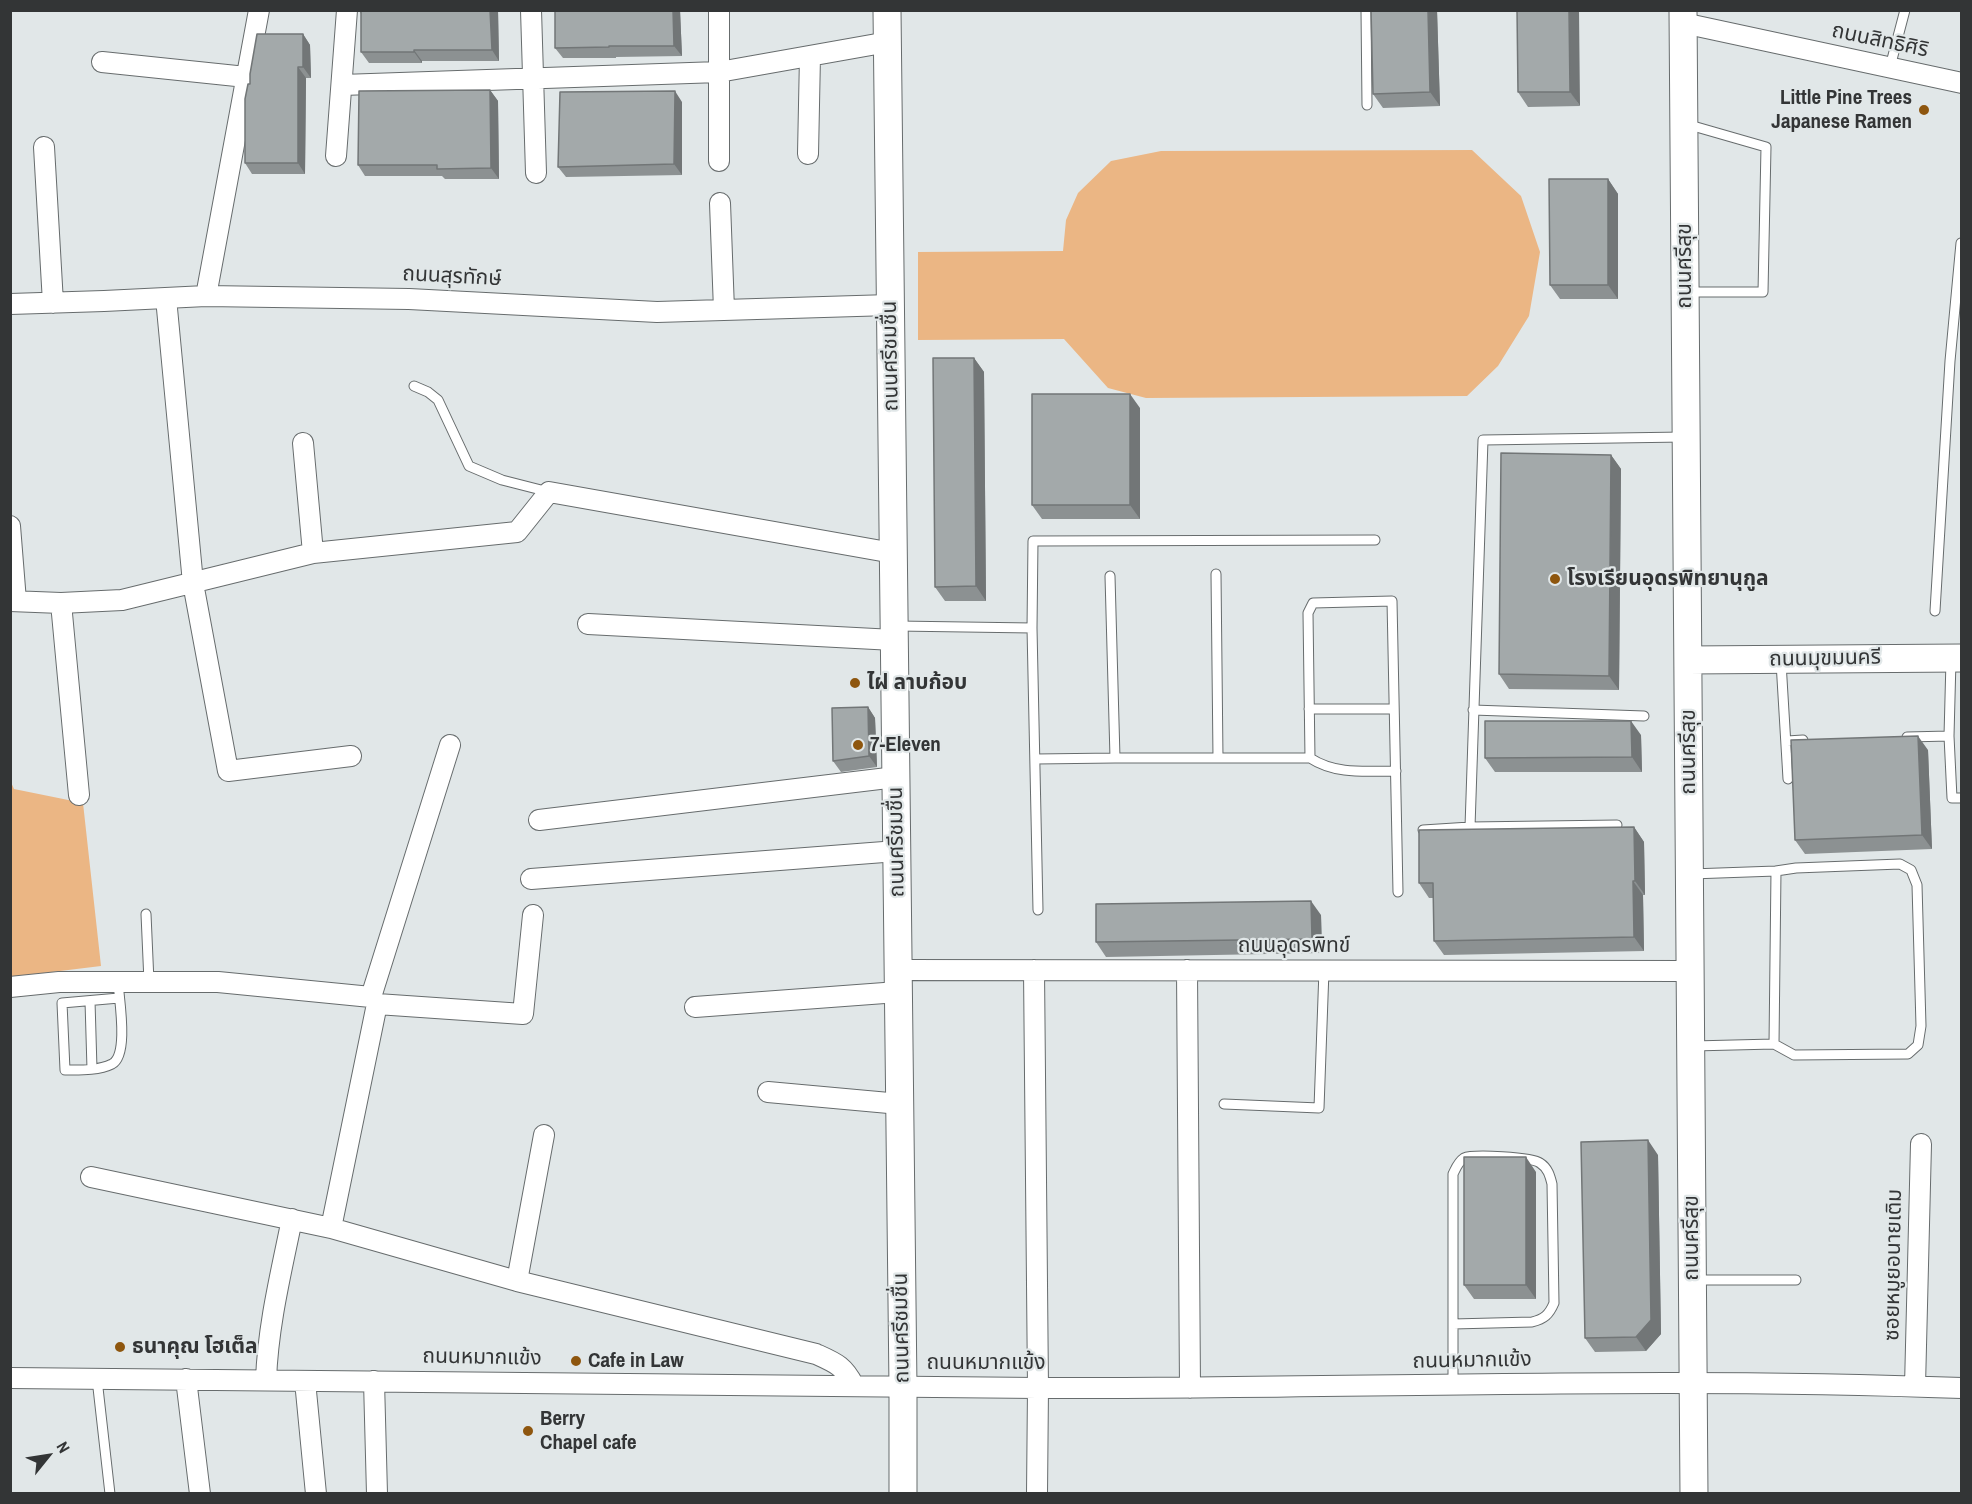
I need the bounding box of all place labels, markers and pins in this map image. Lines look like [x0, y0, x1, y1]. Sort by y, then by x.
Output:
place label: Little Pine Trees Japanese Ramen [1771, 85, 1912, 135]
marker: Little Pine Trees Japanese Ramen [1917, 103, 1931, 117]
place label: โรงเรียนอุดรพิทยานุกูล [1567, 566, 1769, 592]
marker: โรงเรียนอุดรพิทยานุกูล [1548, 572, 1562, 586]
place label: ไฝ ลาบก้อบ [867, 670, 967, 696]
marker: ไฝ ลาบก้อบ [848, 676, 862, 690]
place label: 7-Eleven [870, 732, 941, 758]
marker: 7-Eleven [851, 738, 865, 752]
place label: ธนาคุณ โฮเต็ล [132, 1334, 257, 1360]
marker: ธนาคุณ โฮเต็ล [113, 1340, 127, 1354]
place label: Cafe in Law [588, 1348, 684, 1374]
marker: Cafe in Law [569, 1354, 583, 1368]
place label: Berry Chapel cafe [540, 1406, 637, 1456]
marker: Berry Chapel cafe [521, 1424, 535, 1438]

